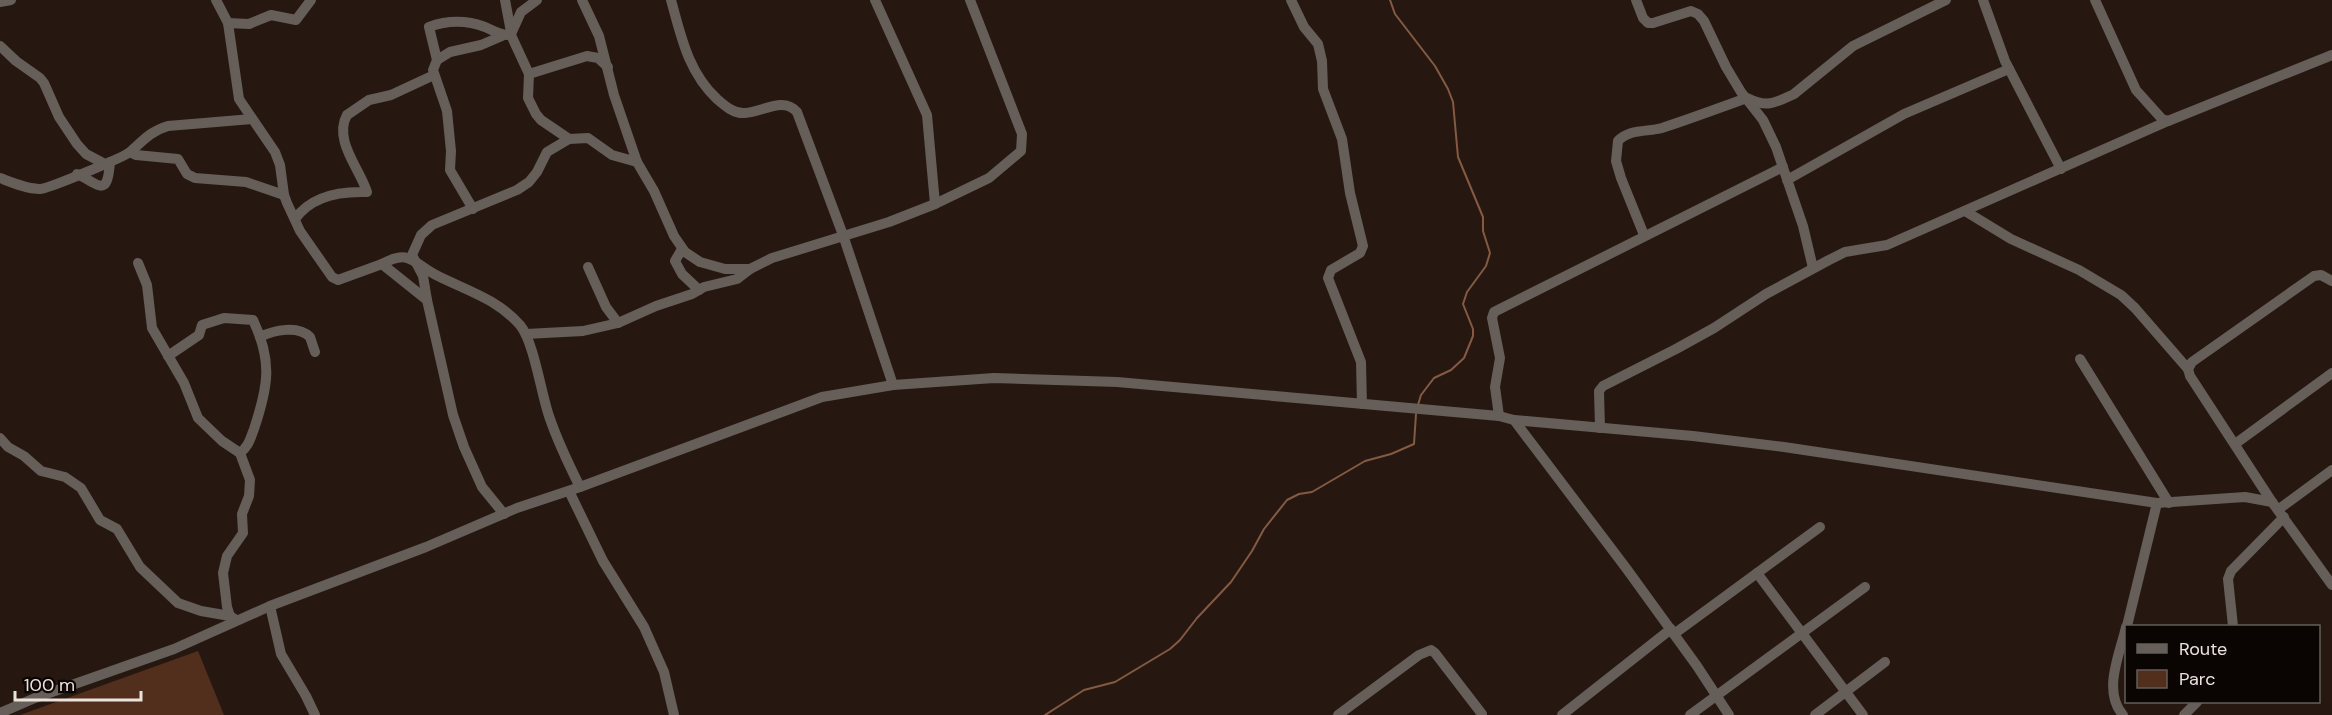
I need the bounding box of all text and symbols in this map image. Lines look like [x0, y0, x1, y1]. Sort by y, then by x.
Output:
legend [2125, 625, 2320, 703]
text: Route [2179, 637, 2227, 661]
scale bar [15, 664, 141, 702]
text: Parc [2179, 667, 2215, 691]
text: 100 m [24, 673, 75, 697]

